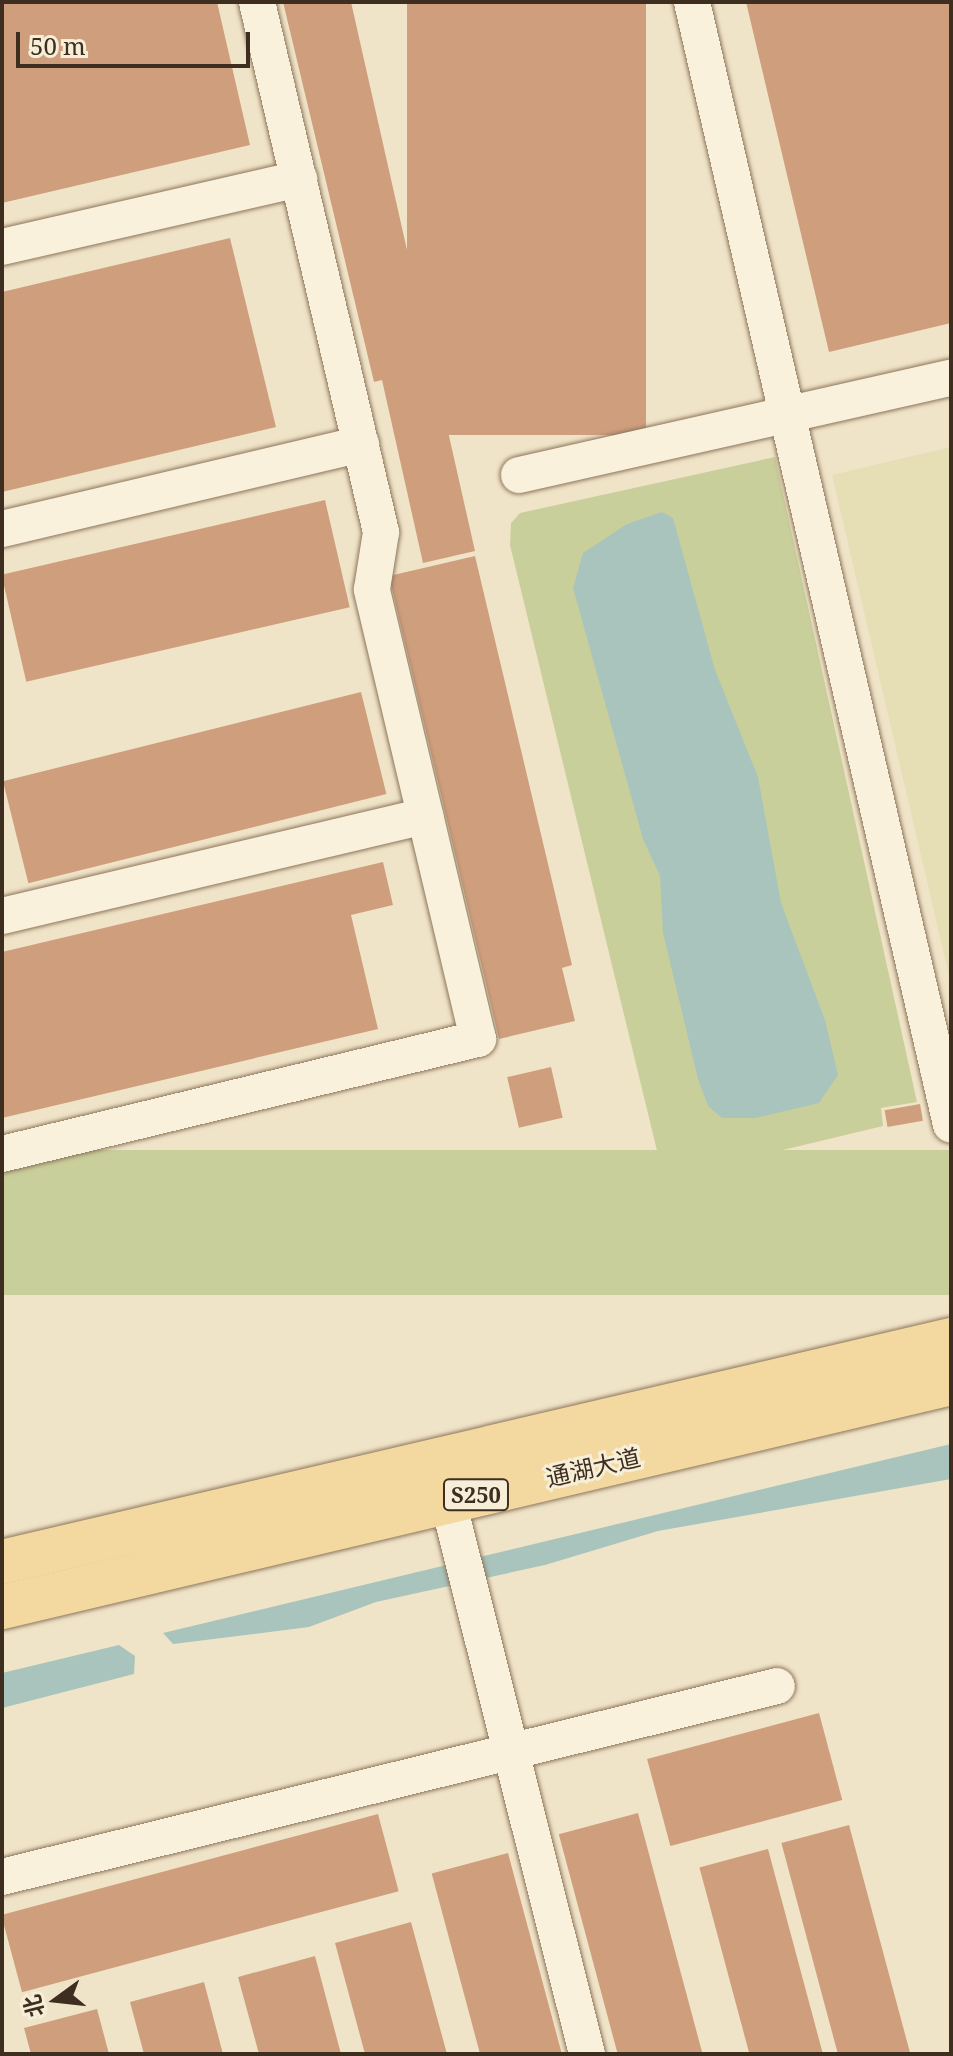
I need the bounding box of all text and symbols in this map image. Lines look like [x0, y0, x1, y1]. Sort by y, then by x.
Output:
scale bar [20, 16, 254, 66]
text: 50 m [30, 29, 86, 62]
street label: 通湖大道 [543, 1442, 643, 1492]
road number: S250 [442, 1477, 510, 1513]
north arrow [16, 1960, 96, 2040]
text: 北 [15, 1992, 50, 2021]

